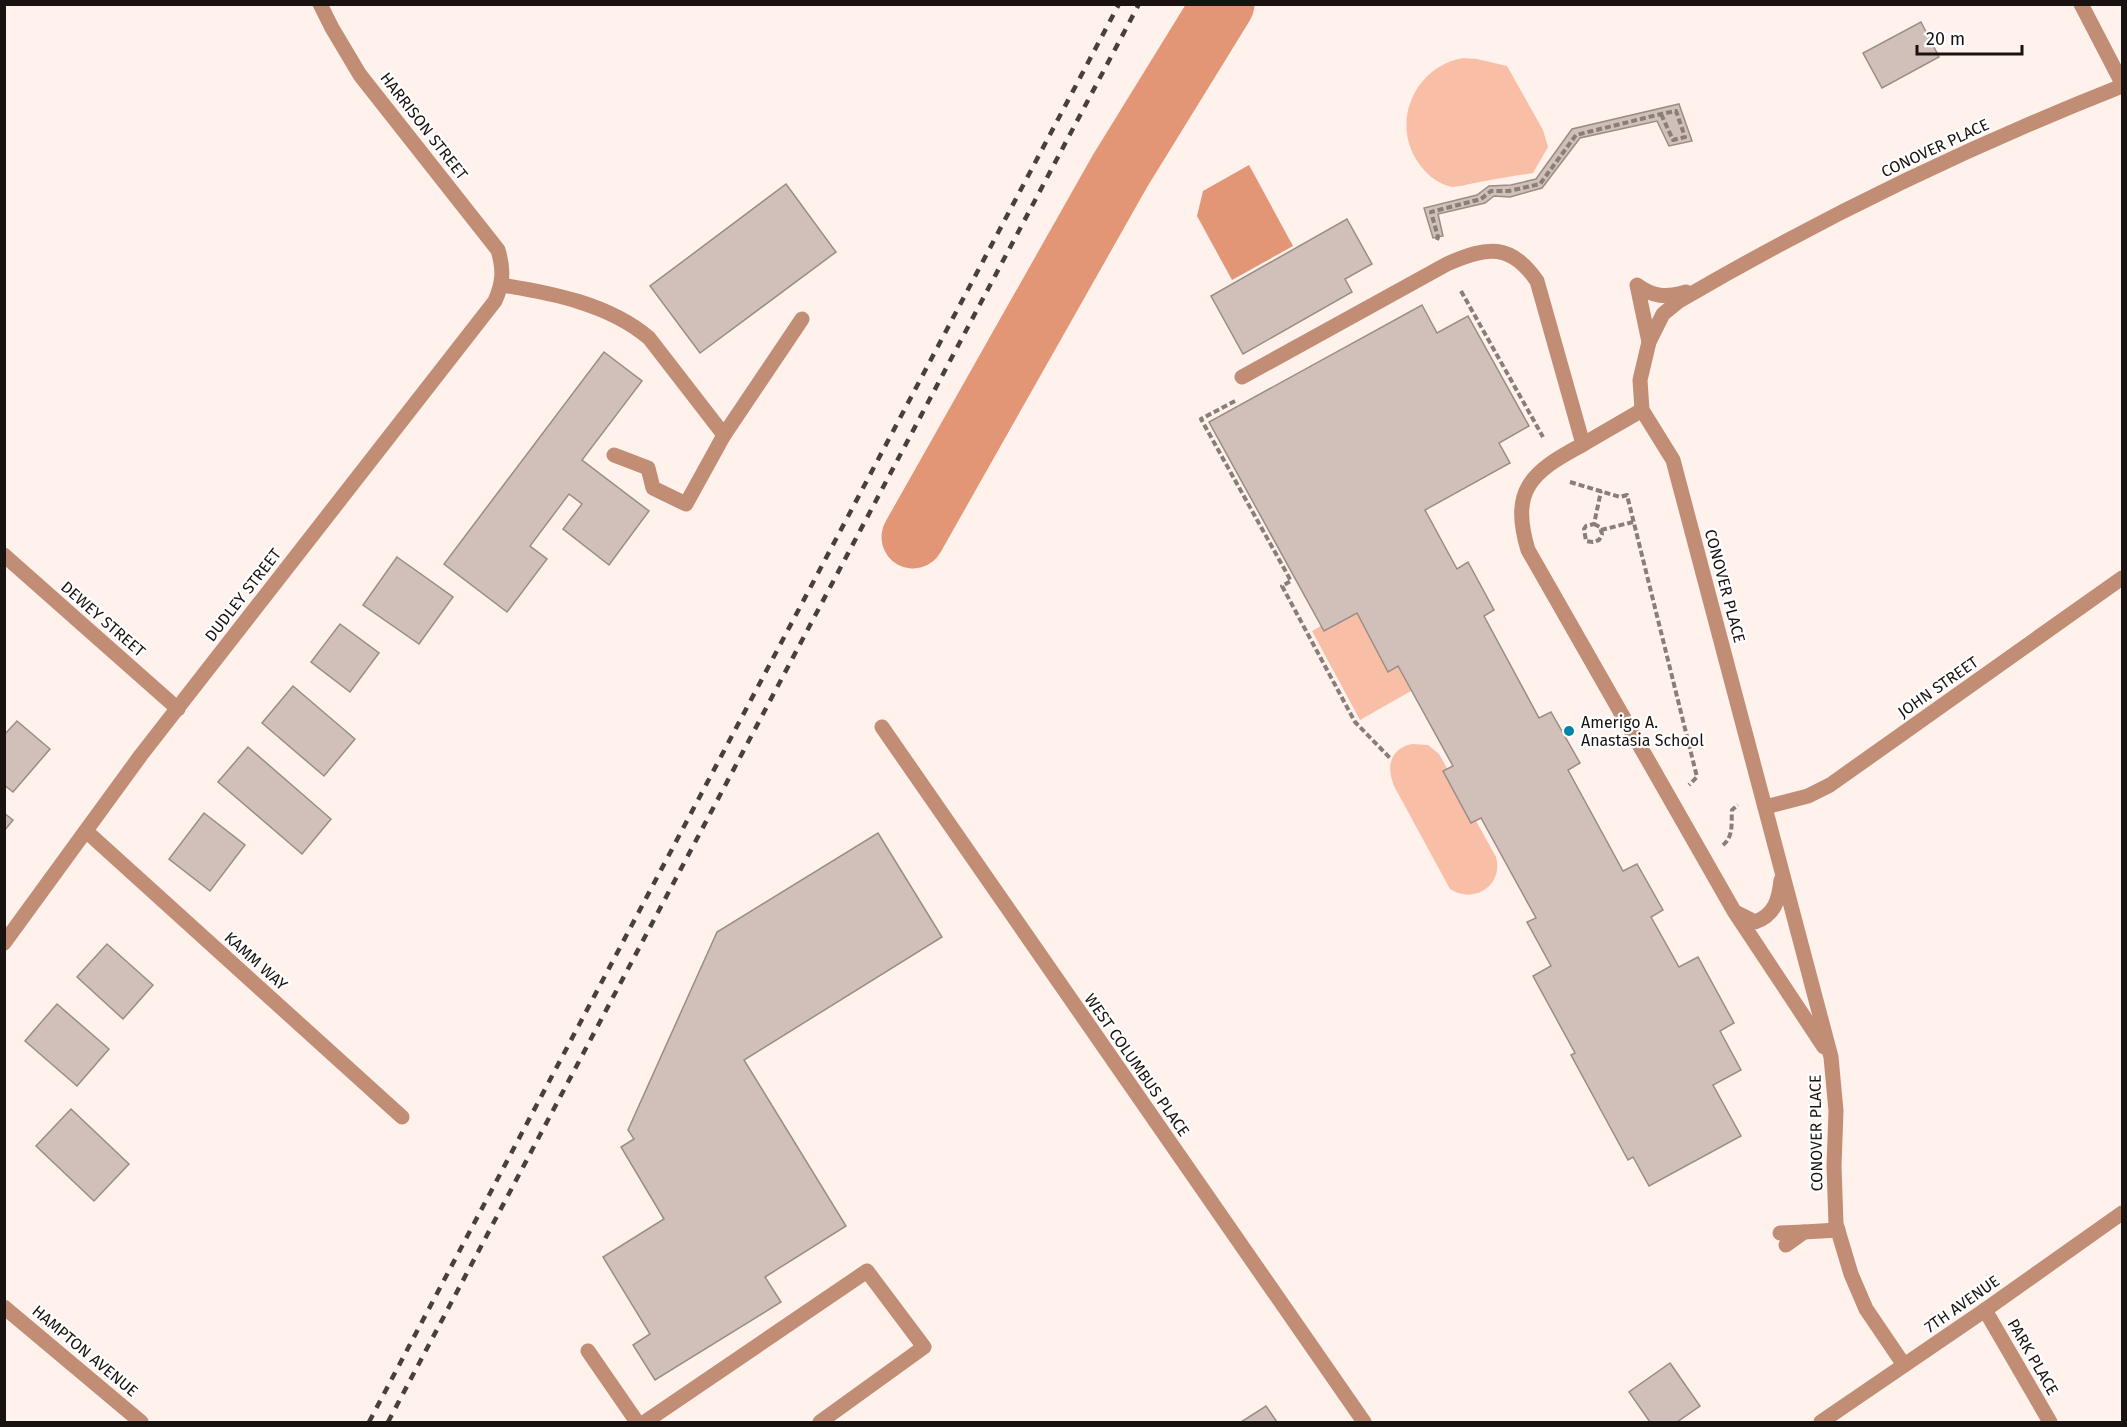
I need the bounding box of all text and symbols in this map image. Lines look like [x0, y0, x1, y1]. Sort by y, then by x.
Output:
scale bar [1917, 18, 2022, 56]
text: 20 m [1926, 28, 1965, 50]
street label: HARRISON STREET [376, 69, 472, 184]
street label: CONOVER PLACE [1878, 115, 1992, 181]
street label: CONOVER PLACE [1701, 527, 1749, 645]
street label: DUDLEY STREET [201, 544, 286, 645]
street label: DEWEY STREET [57, 577, 150, 661]
street label: JOHN STREET [1894, 652, 1982, 722]
place label: Amerigo A. Anastasia School [1581, 713, 1704, 750]
marker: Amerigo A. Anastasia School [1562, 724, 1576, 738]
street label: KAMM WAY [221, 928, 292, 994]
street label: WEST COLUMBUS PLACE [1081, 990, 1193, 1140]
street label: CONOVER PLACE [1805, 1074, 1827, 1192]
street label: 7TH AVENUE [1921, 1271, 2003, 1337]
street label: HAMPTON AVENUE [28, 1301, 142, 1401]
street label: PARK PLACE [2004, 1316, 2062, 1398]

